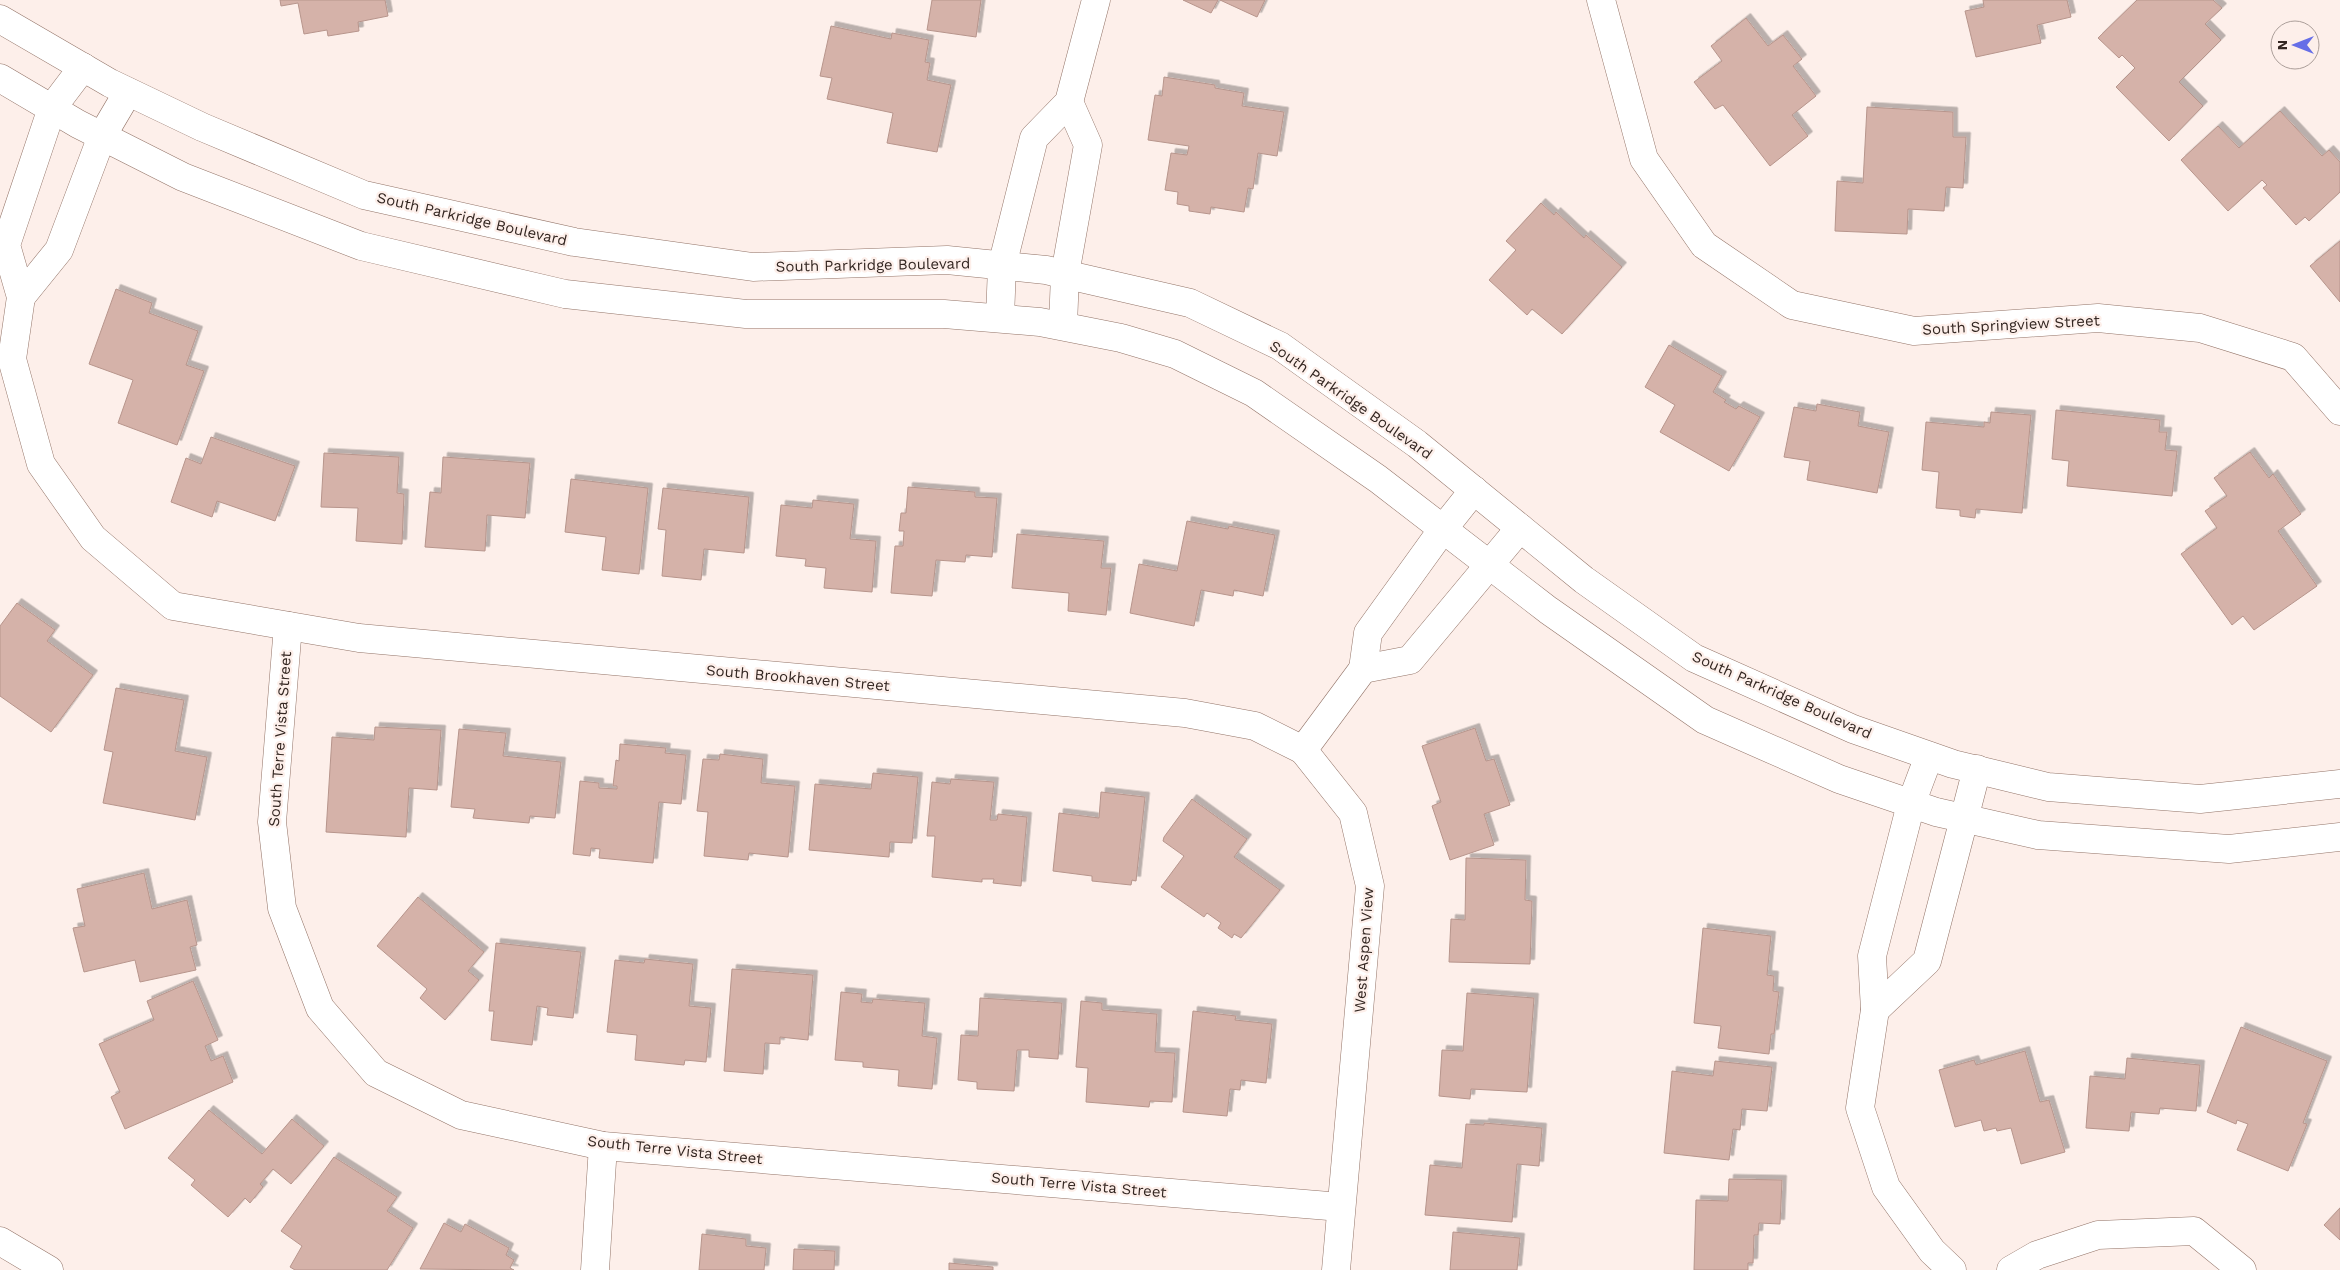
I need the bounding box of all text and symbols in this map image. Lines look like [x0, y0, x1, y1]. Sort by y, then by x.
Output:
north arrow [2270, 20, 2320, 70]
text: N [2274, 40, 2290, 50]
street label: South Parkridge Boulevard [375, 188, 569, 250]
street label: South Parkridge Boulevard [776, 254, 970, 276]
street label: South Springview Street [1922, 311, 2101, 339]
street label: South Parkridge Boulevard [1266, 337, 1436, 463]
street label: South Parkridge Boulevard [1689, 647, 1875, 743]
street label: South Terre Vista Street [265, 650, 295, 827]
street label: South Brookhaven Street [705, 661, 891, 695]
street label: West Aspen View [1351, 886, 1377, 1013]
street label: South Terre Vista Street [587, 1132, 764, 1168]
street label: South Terre Vista Street [991, 1168, 1168, 1202]

